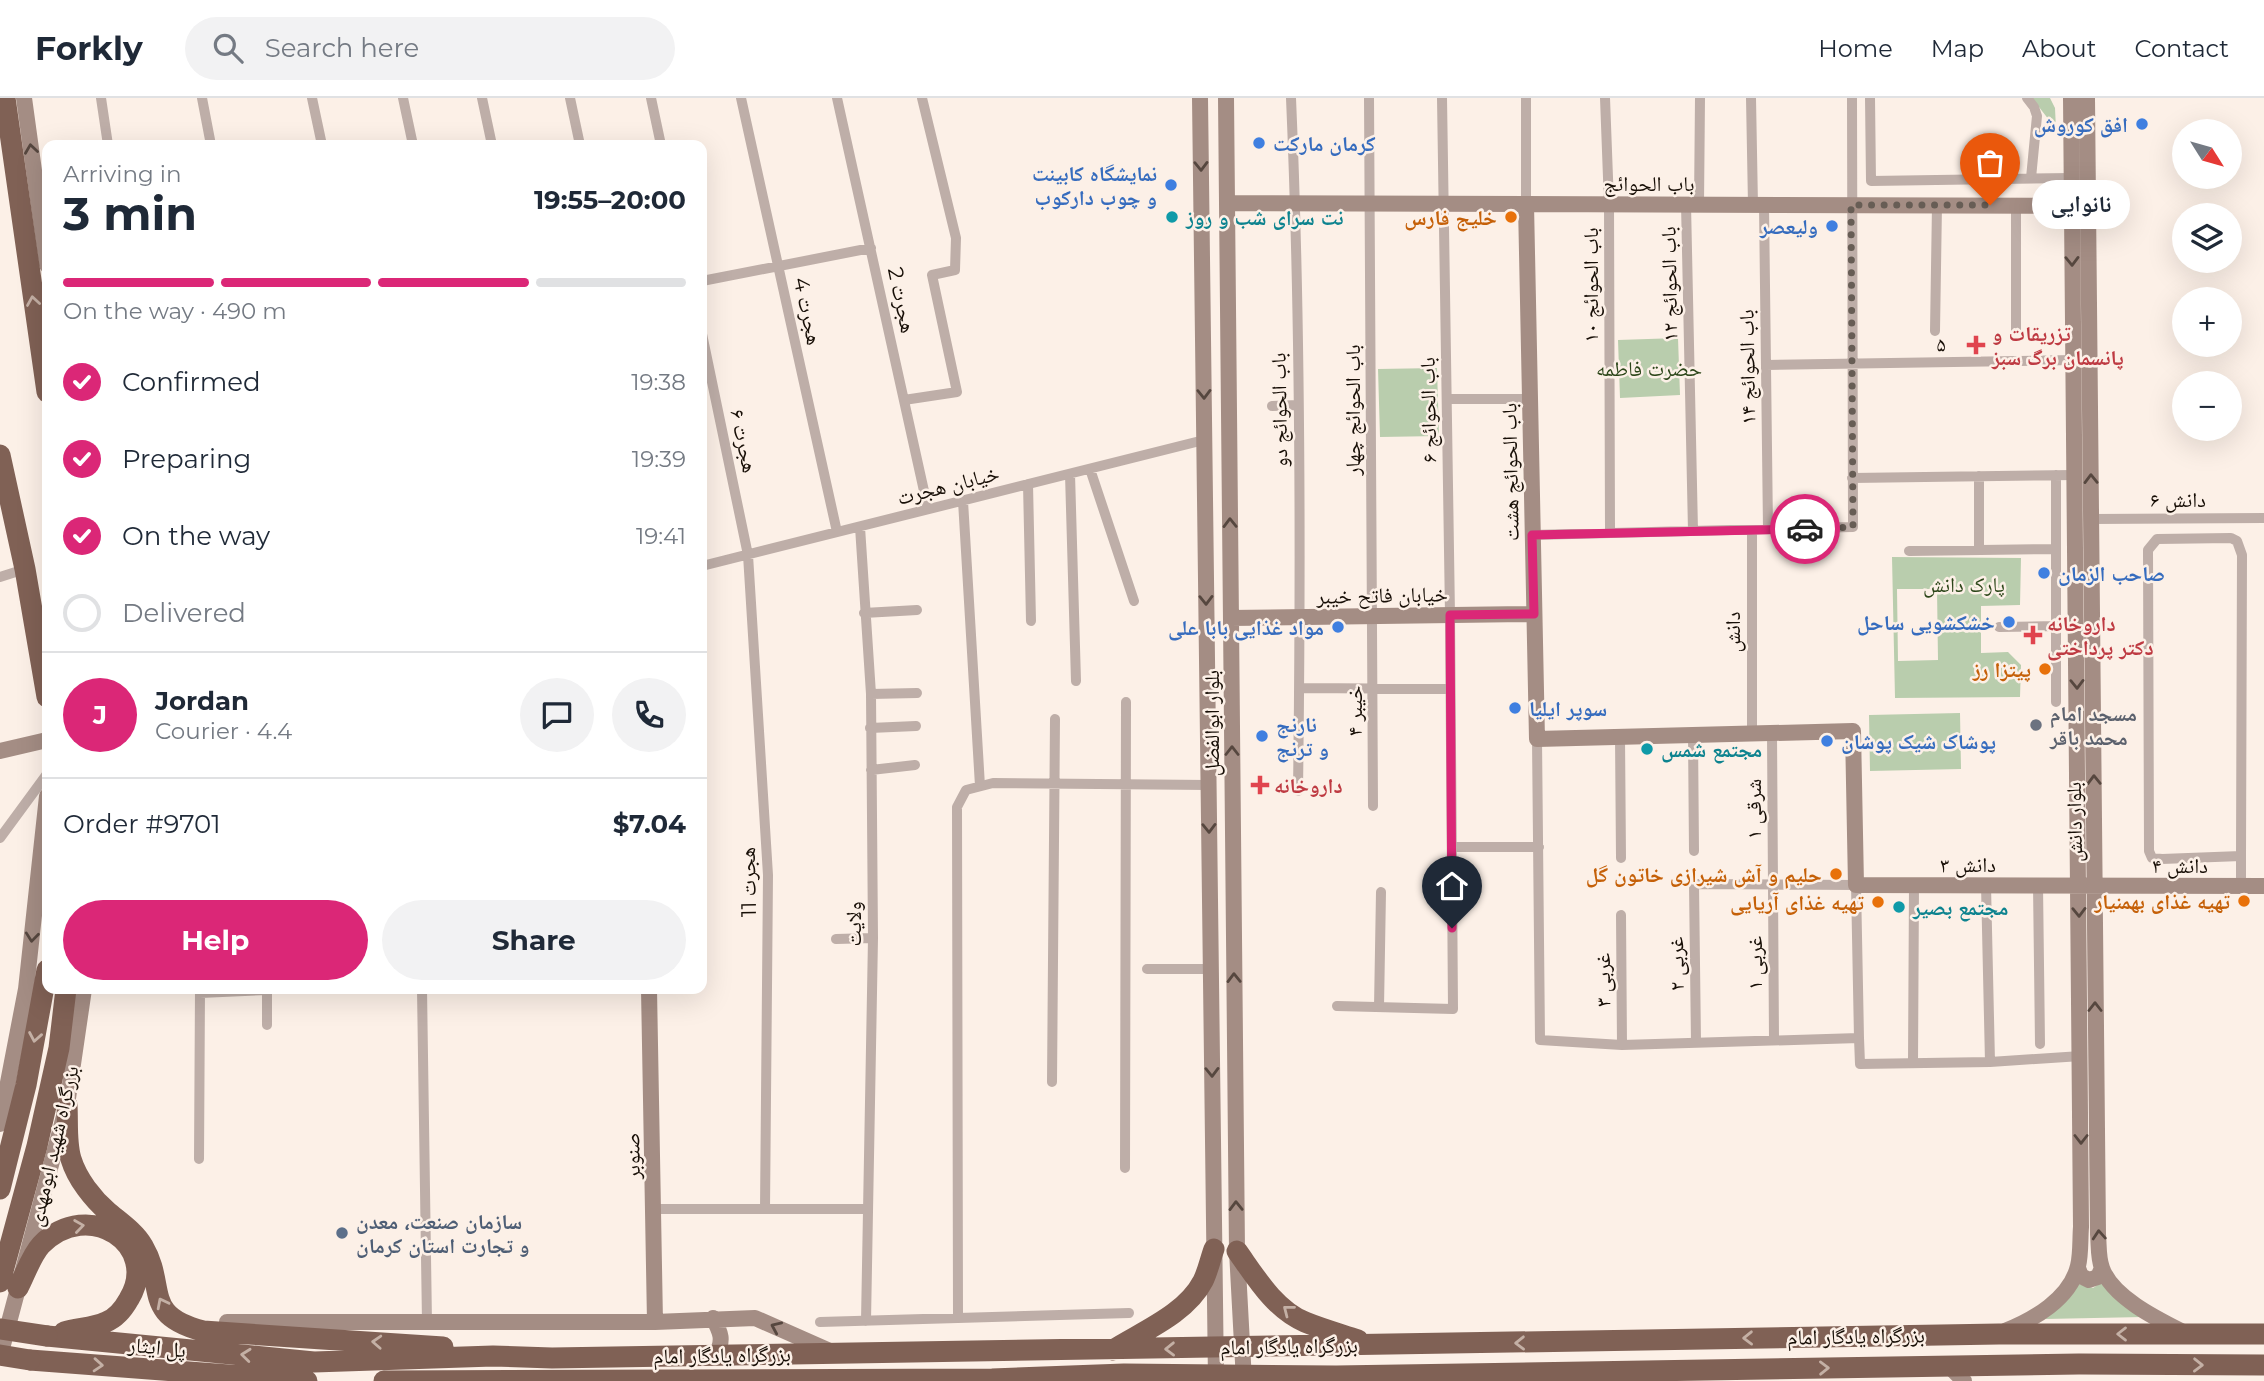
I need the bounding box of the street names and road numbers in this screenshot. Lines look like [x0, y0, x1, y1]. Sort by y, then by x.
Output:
street label: باب الحوائج [1604, 171, 1694, 197]
street label: باب الحوائج ۱۲ [1655, 226, 1684, 342]
street label: باب الحوائج ۱۰ [1578, 227, 1604, 343]
street label: هجرت 2 [883, 265, 921, 335]
street label: هجرت 4 [789, 275, 827, 347]
street label: باب الحوائج ۱۴ [1733, 309, 1762, 425]
street label: ۵ [1936, 331, 1946, 357]
street label: باب الحوائج چهار [1340, 344, 1366, 477]
street label: باب الحوائج دو [1265, 352, 1294, 468]
street label: باب الحوائج ۶ [1415, 357, 1442, 463]
street label: باب الحوائج هشت [1496, 403, 1525, 541]
street label: هجرت ۶ [725, 407, 763, 475]
street label: خیابان هجرت [894, 460, 1002, 510]
street label: دانش ۶ [2150, 487, 2206, 513]
street label: خیابان فاتح خیبر [1315, 581, 1448, 610]
street label: دانش [1720, 612, 1746, 652]
street label: بلوار ابوالفضل [1199, 670, 1225, 776]
street label: خیبر ۴ [1342, 686, 1367, 736]
street label: ۱ شرقی [1741, 779, 1767, 839]
street label: بلوار دانش [2061, 782, 2088, 862]
street label: هجرت 11 [735, 847, 761, 917]
street label: دانش ۳ [1940, 852, 1996, 878]
street label: دانش ۴ [2152, 853, 2208, 879]
street label: ولایت [841, 901, 866, 947]
street label: ۱ غربی [1742, 935, 1768, 990]
street label: ۲ غربی [1663, 936, 1690, 991]
street label: ۳ غربی [1590, 952, 1616, 1007]
street label: بزرگراه شهید ابومهدی [22, 1063, 84, 1229]
street label: صنوبر [619, 1132, 645, 1181]
street label: بزرگراه یادگار امام [1787, 1322, 1925, 1352]
street label: پل ایثار [126, 1331, 187, 1363]
street label: بزرگراه یادگار امام [1220, 1332, 1358, 1362]
street label: بزرگراه یادگار امام [653, 1341, 791, 1371]

